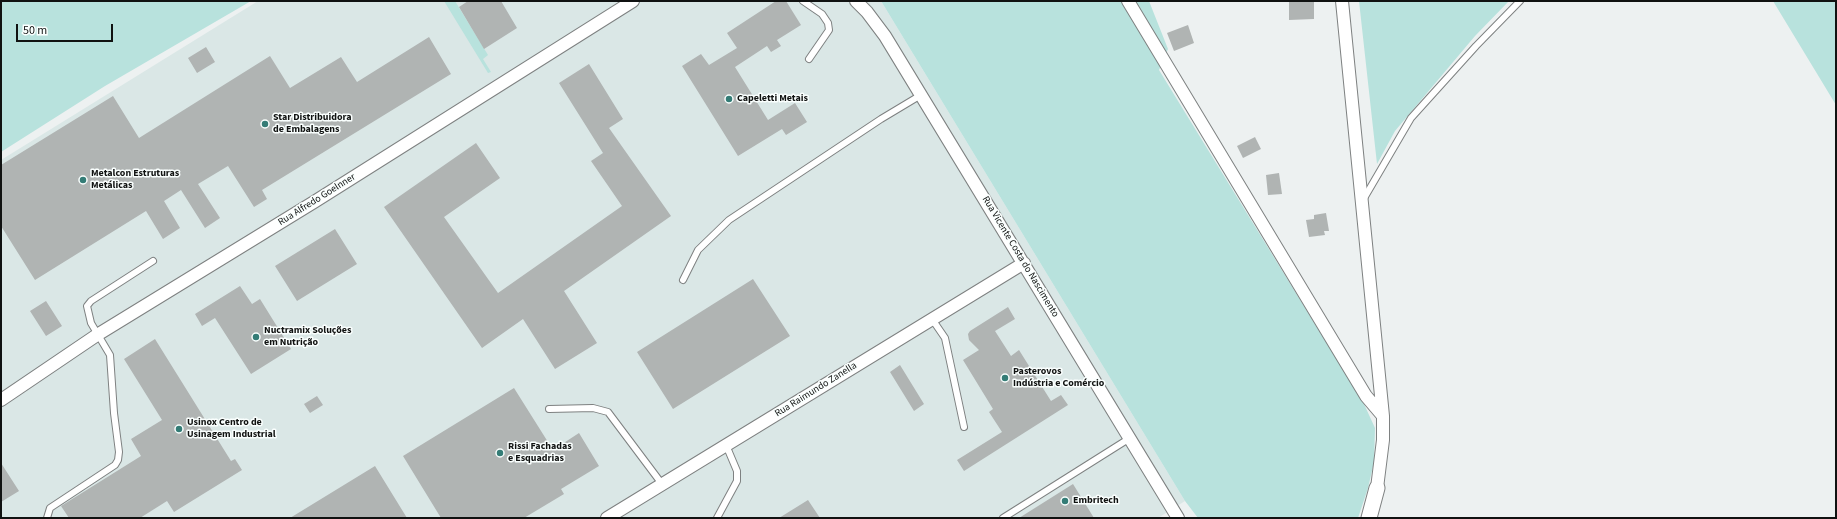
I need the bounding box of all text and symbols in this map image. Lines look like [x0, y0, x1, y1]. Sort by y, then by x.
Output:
scale bar [18, 16, 115, 42]
text: 50 m [23, 22, 47, 39]
place label: Capeletti Metais [737, 93, 808, 105]
marker: Capeletti Metais [724, 94, 734, 104]
place label: Star Distribuidora de Embalagens [273, 112, 351, 136]
marker: Star Distribuidora de Embalagens [260, 119, 270, 129]
place label: Metalcon Estruturas Metálicas [91, 168, 179, 192]
street label: Rua Alfredo Goelnner [276, 171, 358, 229]
marker: Metalcon Estruturas Metálicas [78, 175, 88, 185]
street label: Rua Vicente Costa do Nascimento [979, 194, 1061, 320]
place label: Nuctramix Soluções em Nutrição [264, 325, 351, 348]
marker: Nuctramix Soluções em Nutrição [251, 332, 261, 342]
street label: Rua Raimundo Zanella [773, 360, 859, 420]
place label: Pasterovos Indústria e Comércio [1013, 366, 1104, 390]
marker: Pasterovos Indústria e Comércio [1000, 373, 1010, 383]
place label: Usinox Centro de Usinagem Industrial [187, 417, 276, 440]
marker: Usinox Centro de Usinagem Industrial [174, 424, 184, 434]
place label: Rissi Fachadas e Esquadrias [508, 441, 572, 464]
marker: Rissi Fachadas e Esquadrias [495, 448, 505, 458]
place label: Embritech [1073, 495, 1119, 507]
marker: Embritech [1060, 496, 1070, 506]

